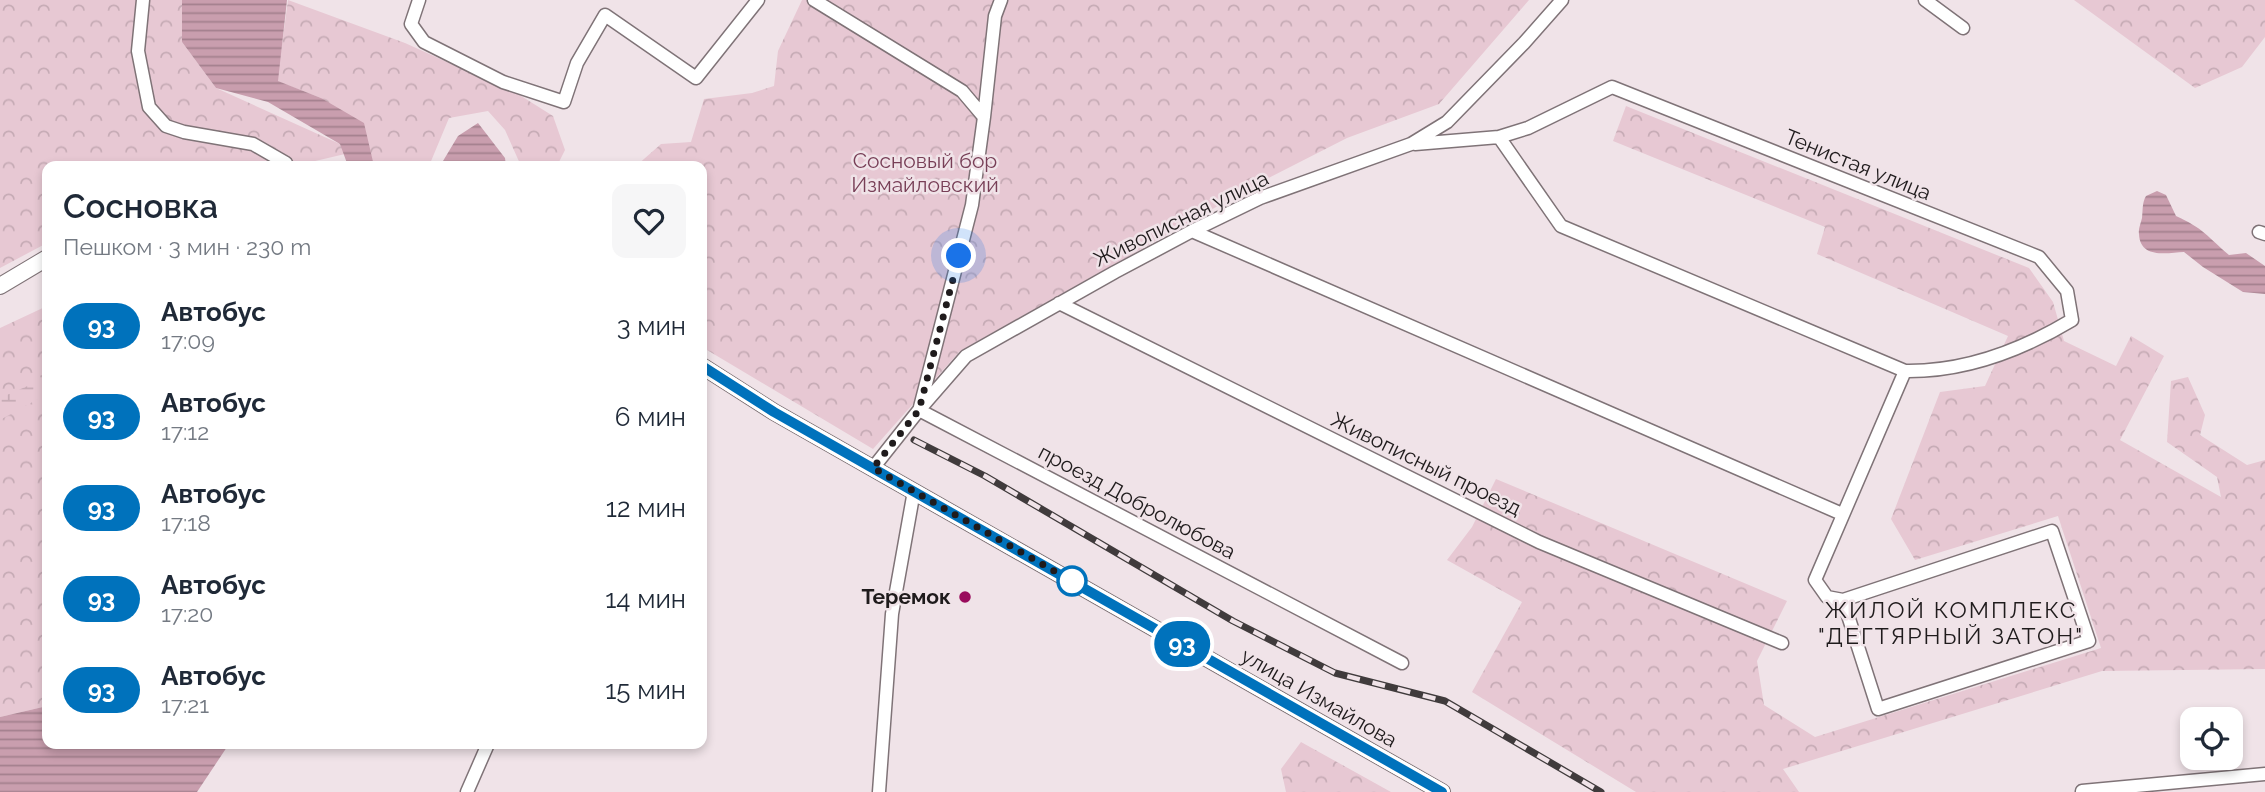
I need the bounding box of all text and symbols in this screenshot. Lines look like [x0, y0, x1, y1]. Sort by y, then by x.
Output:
street label: Тенистая улица [1781, 124, 1935, 205]
park label: Сосновый бор Измайловский [851, 148, 999, 197]
street label: Живописная улица [1089, 165, 1272, 272]
button: heart [612, 184, 686, 258]
text: Сосновка [63, 187, 218, 226]
text: Пешком · 3 мин · 230 m [63, 233, 311, 260]
your location [941, 238, 976, 273]
text: Автобус [161, 297, 266, 327]
text: 93 [88, 311, 115, 340]
text: 3 мин [617, 311, 686, 341]
text: 17:09 [161, 327, 215, 354]
text: Автобус [161, 388, 266, 418]
text: 93 [88, 402, 115, 431]
text: 6 мин [615, 402, 686, 432]
street label: Живописный проезд [1327, 407, 1525, 521]
text: 17:12 [161, 418, 209, 445]
street label: проезд Добролюбова [1034, 439, 1240, 564]
text: Автобус [161, 479, 266, 509]
text: 93 [88, 493, 115, 522]
text: 12 мин [606, 493, 686, 523]
text: 17:18 [161, 509, 211, 536]
unlabelled marker [1057, 566, 1087, 596]
text: Автобус [161, 570, 266, 600]
text: 93 [88, 584, 115, 613]
text: 14 мин [605, 584, 686, 614]
place label: Теремок [862, 584, 951, 609]
marker: Теремок [957, 589, 973, 605]
district label: ЖИЛОЙ КОМПЛЕКС "ДЕГТЯРНЫЙ ЗАТОН" [1818, 596, 2084, 649]
text: 17:20 [161, 600, 213, 627]
line badge: 93 [1150, 621, 1214, 667]
text: 93 [1168, 629, 1196, 658]
street label: улица Измайлова [1237, 643, 1402, 752]
text: Автобус [161, 661, 266, 691]
text: 93 [88, 675, 115, 704]
text: 15 мин [605, 675, 686, 705]
text: 17:21 [161, 691, 209, 718]
map controls [2180, 707, 2243, 770]
button: locate [2180, 707, 2243, 770]

